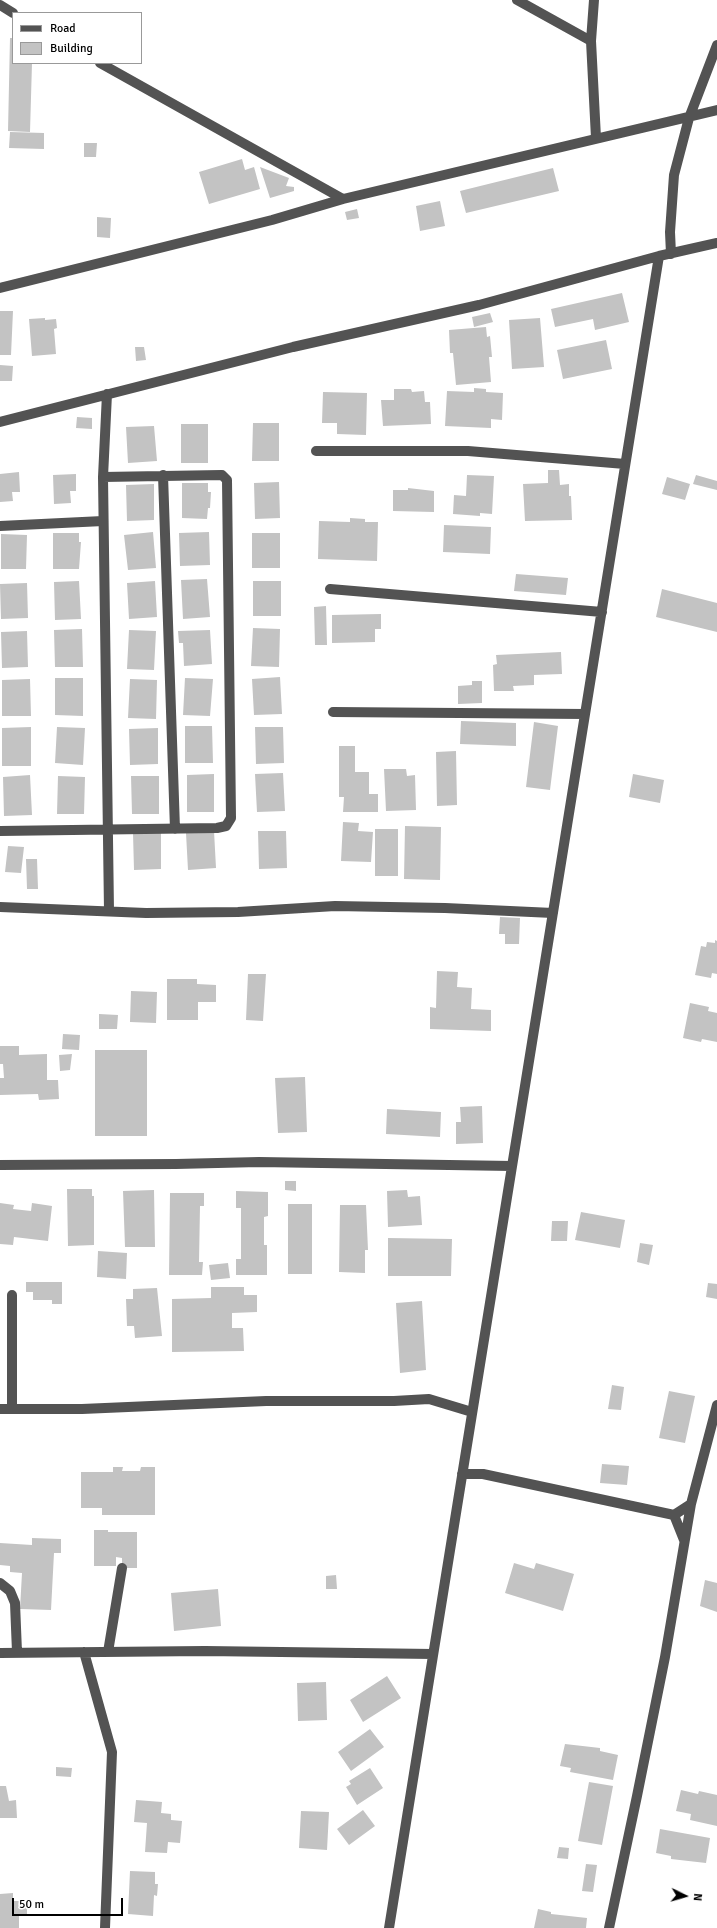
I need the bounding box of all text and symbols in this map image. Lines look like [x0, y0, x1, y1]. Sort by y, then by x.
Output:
legend [12, 12, 142, 64]
text: Road [50, 21, 76, 36]
text: Building [50, 41, 93, 56]
north arrow [665, 1876, 705, 1916]
scale bar [14, 1890, 125, 1916]
text: N [691, 1893, 704, 1901]
text: 50 m [19, 1897, 44, 1912]

